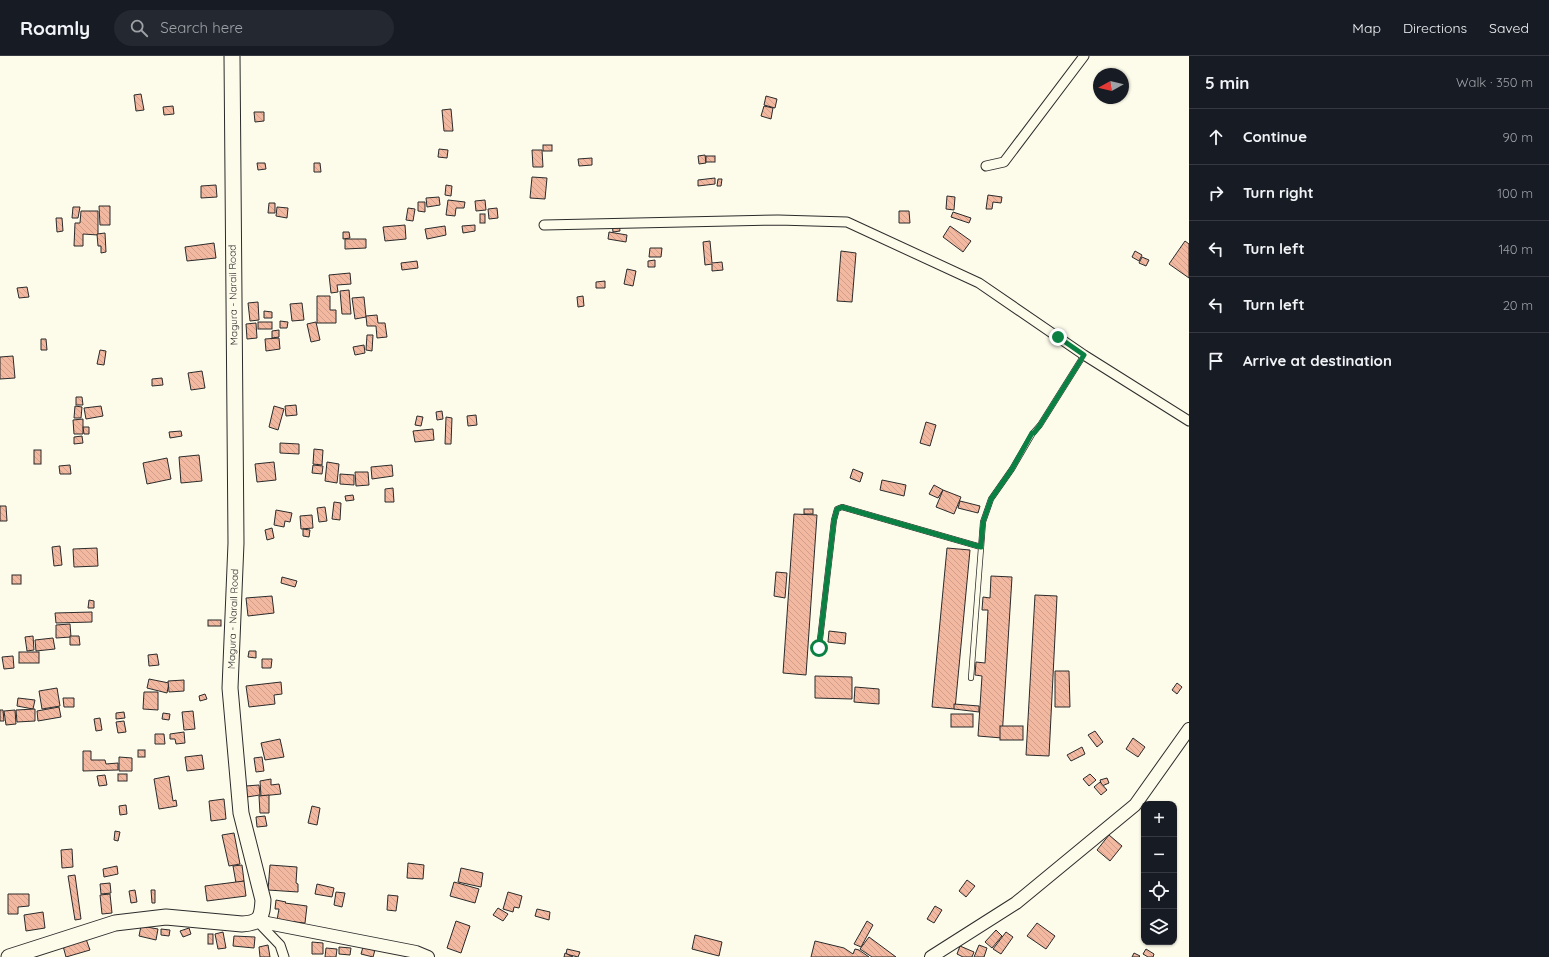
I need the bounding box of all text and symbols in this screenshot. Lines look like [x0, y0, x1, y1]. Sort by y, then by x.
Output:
search box [114, 10, 394, 46]
text: Roamly [20, 16, 90, 40]
icon: search [128, 17, 150, 39]
text: Search here [160, 18, 243, 37]
text: Map [1352, 19, 1381, 37]
text: Directions [1403, 19, 1467, 37]
text: Saved [1489, 19, 1529, 37]
north arrow [1093, 68, 1129, 104]
text: 5 min [1205, 72, 1249, 93]
text: Walk · 350 m [1456, 74, 1533, 90]
icon: ahead [1205, 126, 1227, 148]
text: Continue [1243, 127, 1307, 146]
text: 90 m [1503, 129, 1533, 145]
icon: right [1205, 182, 1227, 204]
text: Turn right [1243, 183, 1314, 202]
text: 100 m [1497, 185, 1533, 201]
icon: left [1205, 238, 1227, 260]
text: Turn left [1243, 239, 1305, 258]
text: 140 m [1498, 241, 1533, 257]
street label: Magura - Narail Road [226, 245, 240, 345]
icon: left [1205, 294, 1227, 316]
text: Turn left [1243, 295, 1305, 314]
text: 20 m [1503, 297, 1533, 313]
route end [1049, 328, 1067, 346]
icon: arrive [1205, 350, 1227, 372]
text: Arrive at destination [1243, 351, 1392, 370]
street label: Magura - Narail Road [225, 569, 241, 669]
route start [810, 639, 828, 657]
map controls [1141, 801, 1177, 945]
button: + [1141, 801, 1177, 837]
button: − [1141, 837, 1177, 873]
button: locate [1141, 873, 1177, 909]
button: layers [1141, 909, 1177, 945]

